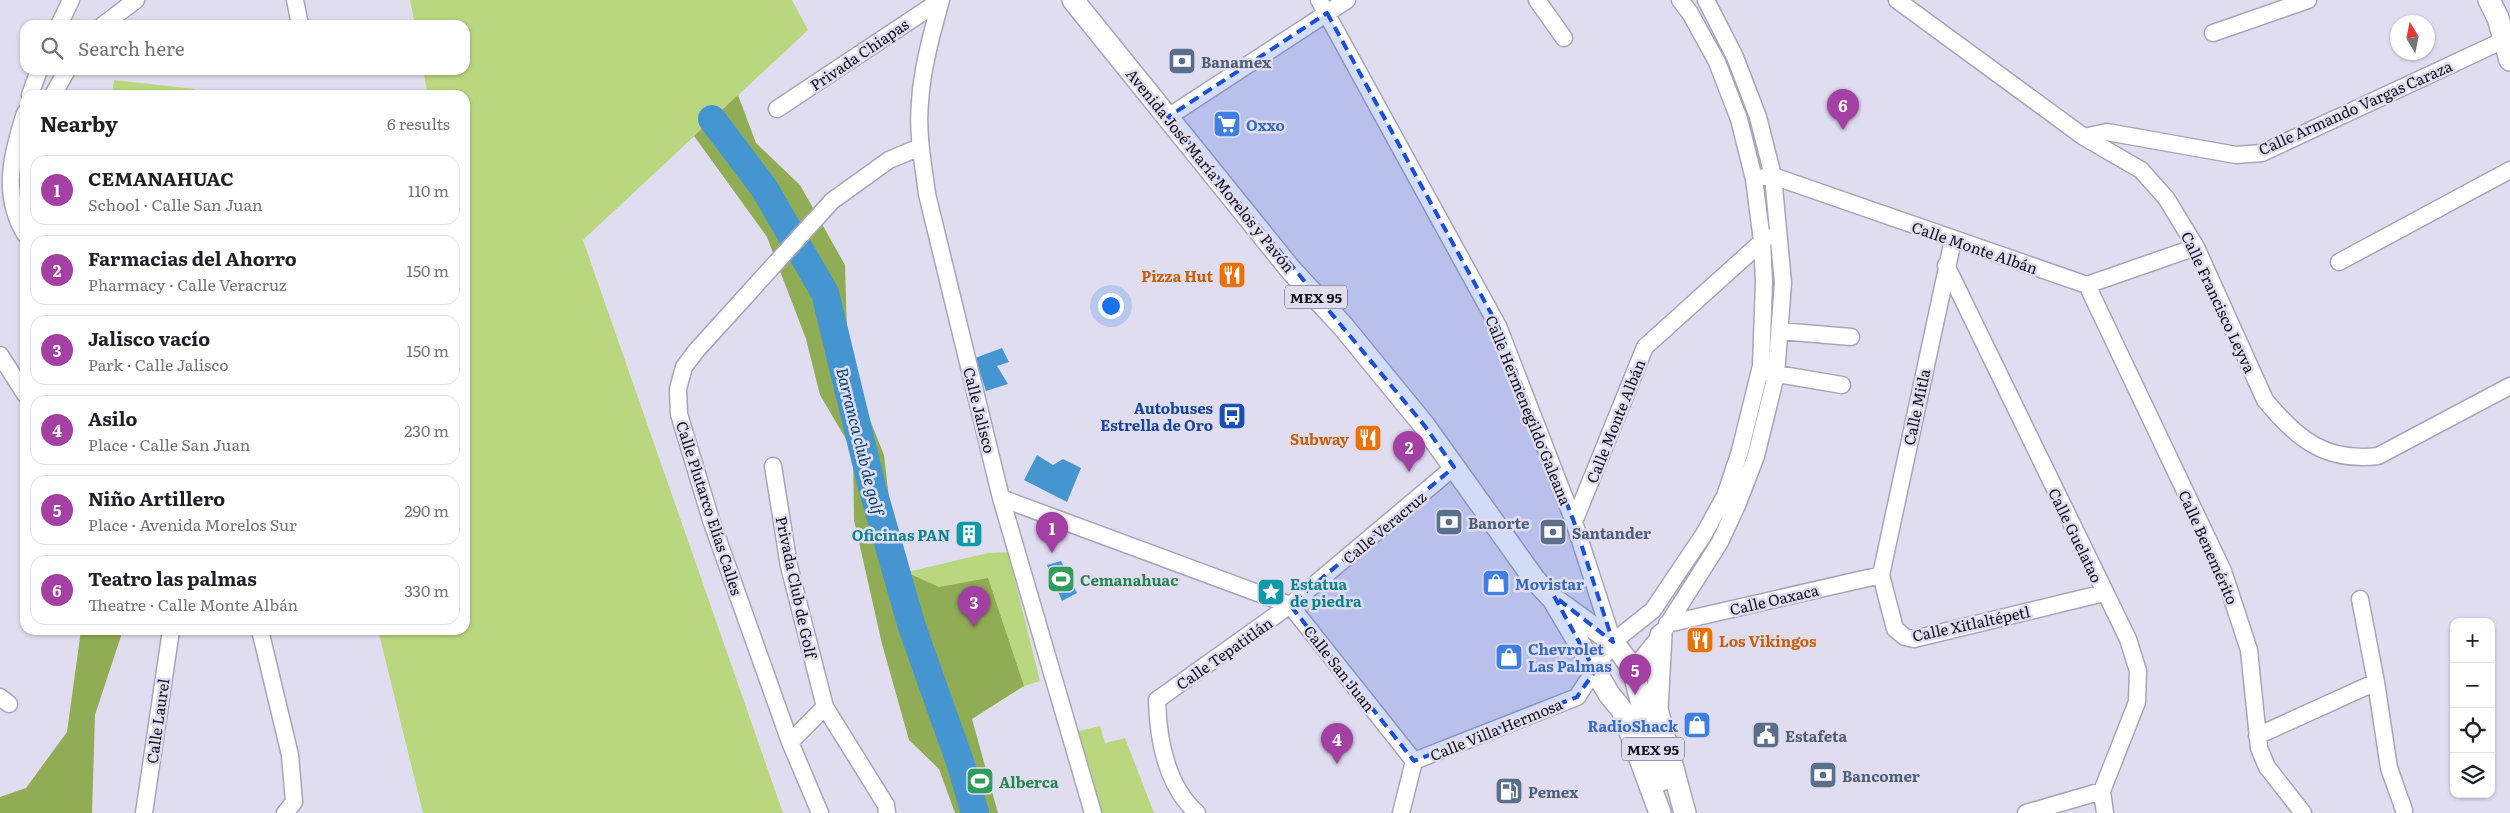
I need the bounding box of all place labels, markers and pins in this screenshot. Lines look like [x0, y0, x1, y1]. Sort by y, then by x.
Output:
bank icon: Banamex [1167, 46, 1197, 76]
place label: Banamex [1201, 50, 1271, 73]
pin: 6 [1827, 89, 1859, 130]
supermarket icon: Oxxo [1212, 109, 1242, 139]
place label: Oxxo [1246, 113, 1285, 136]
restaurant icon: Pizza Hut [1217, 260, 1247, 290]
place label: Pizza Hut [1141, 264, 1213, 287]
place label: Autobuses Estrella de Oro [1100, 396, 1214, 436]
bus stop icon: Autobuses Estrella de Oro [1217, 401, 1247, 431]
restaurant icon: Subway [1353, 423, 1383, 453]
place label: Subway [1290, 427, 1350, 450]
pin: 2 [1393, 431, 1425, 472]
bank icon: Banorte [1434, 507, 1464, 537]
place label: Banorte [1468, 511, 1530, 534]
pin: 1 [1036, 512, 1068, 553]
bank icon: Santander [1538, 517, 1568, 547]
building icon: Oficinas PAN [954, 519, 984, 549]
place label: Santander [1572, 521, 1651, 544]
place label: Oficinas PAN [852, 523, 950, 546]
sports icon: Cemanahuac [1046, 564, 1076, 594]
place label: Cemanahuac [1080, 568, 1178, 591]
shop icon: Movistar [1481, 568, 1511, 598]
place label: Estatua de piedra [1290, 572, 1362, 612]
place label: Movistar [1515, 572, 1584, 595]
place icon: Estatua de piedra [1256, 577, 1286, 607]
pin: 3 [958, 586, 990, 627]
restaurant icon: Los Vikingos [1685, 625, 1715, 655]
place label: Los Vikingos [1719, 629, 1817, 652]
place label: Chevrolet Las Palmas [1528, 637, 1612, 677]
shop icon: Chevrolet Las Palmas [1494, 642, 1524, 672]
pin: 5 [1619, 654, 1651, 695]
shop icon: RadioShack [1682, 710, 1712, 740]
place label: RadioShack [1587, 714, 1679, 737]
public building icon: Estafeta [1751, 720, 1781, 750]
pin: 4 [1321, 723, 1353, 764]
place label: Estafeta [1785, 724, 1847, 747]
bank icon: Bancomer [1808, 760, 1838, 790]
place label: Bancomer [1842, 764, 1920, 787]
sports icon: Alberca [965, 766, 995, 796]
place label: Alberca [999, 770, 1059, 793]
fuel station icon: Pemex [1494, 776, 1524, 806]
place label: Pemex [1528, 780, 1578, 803]

